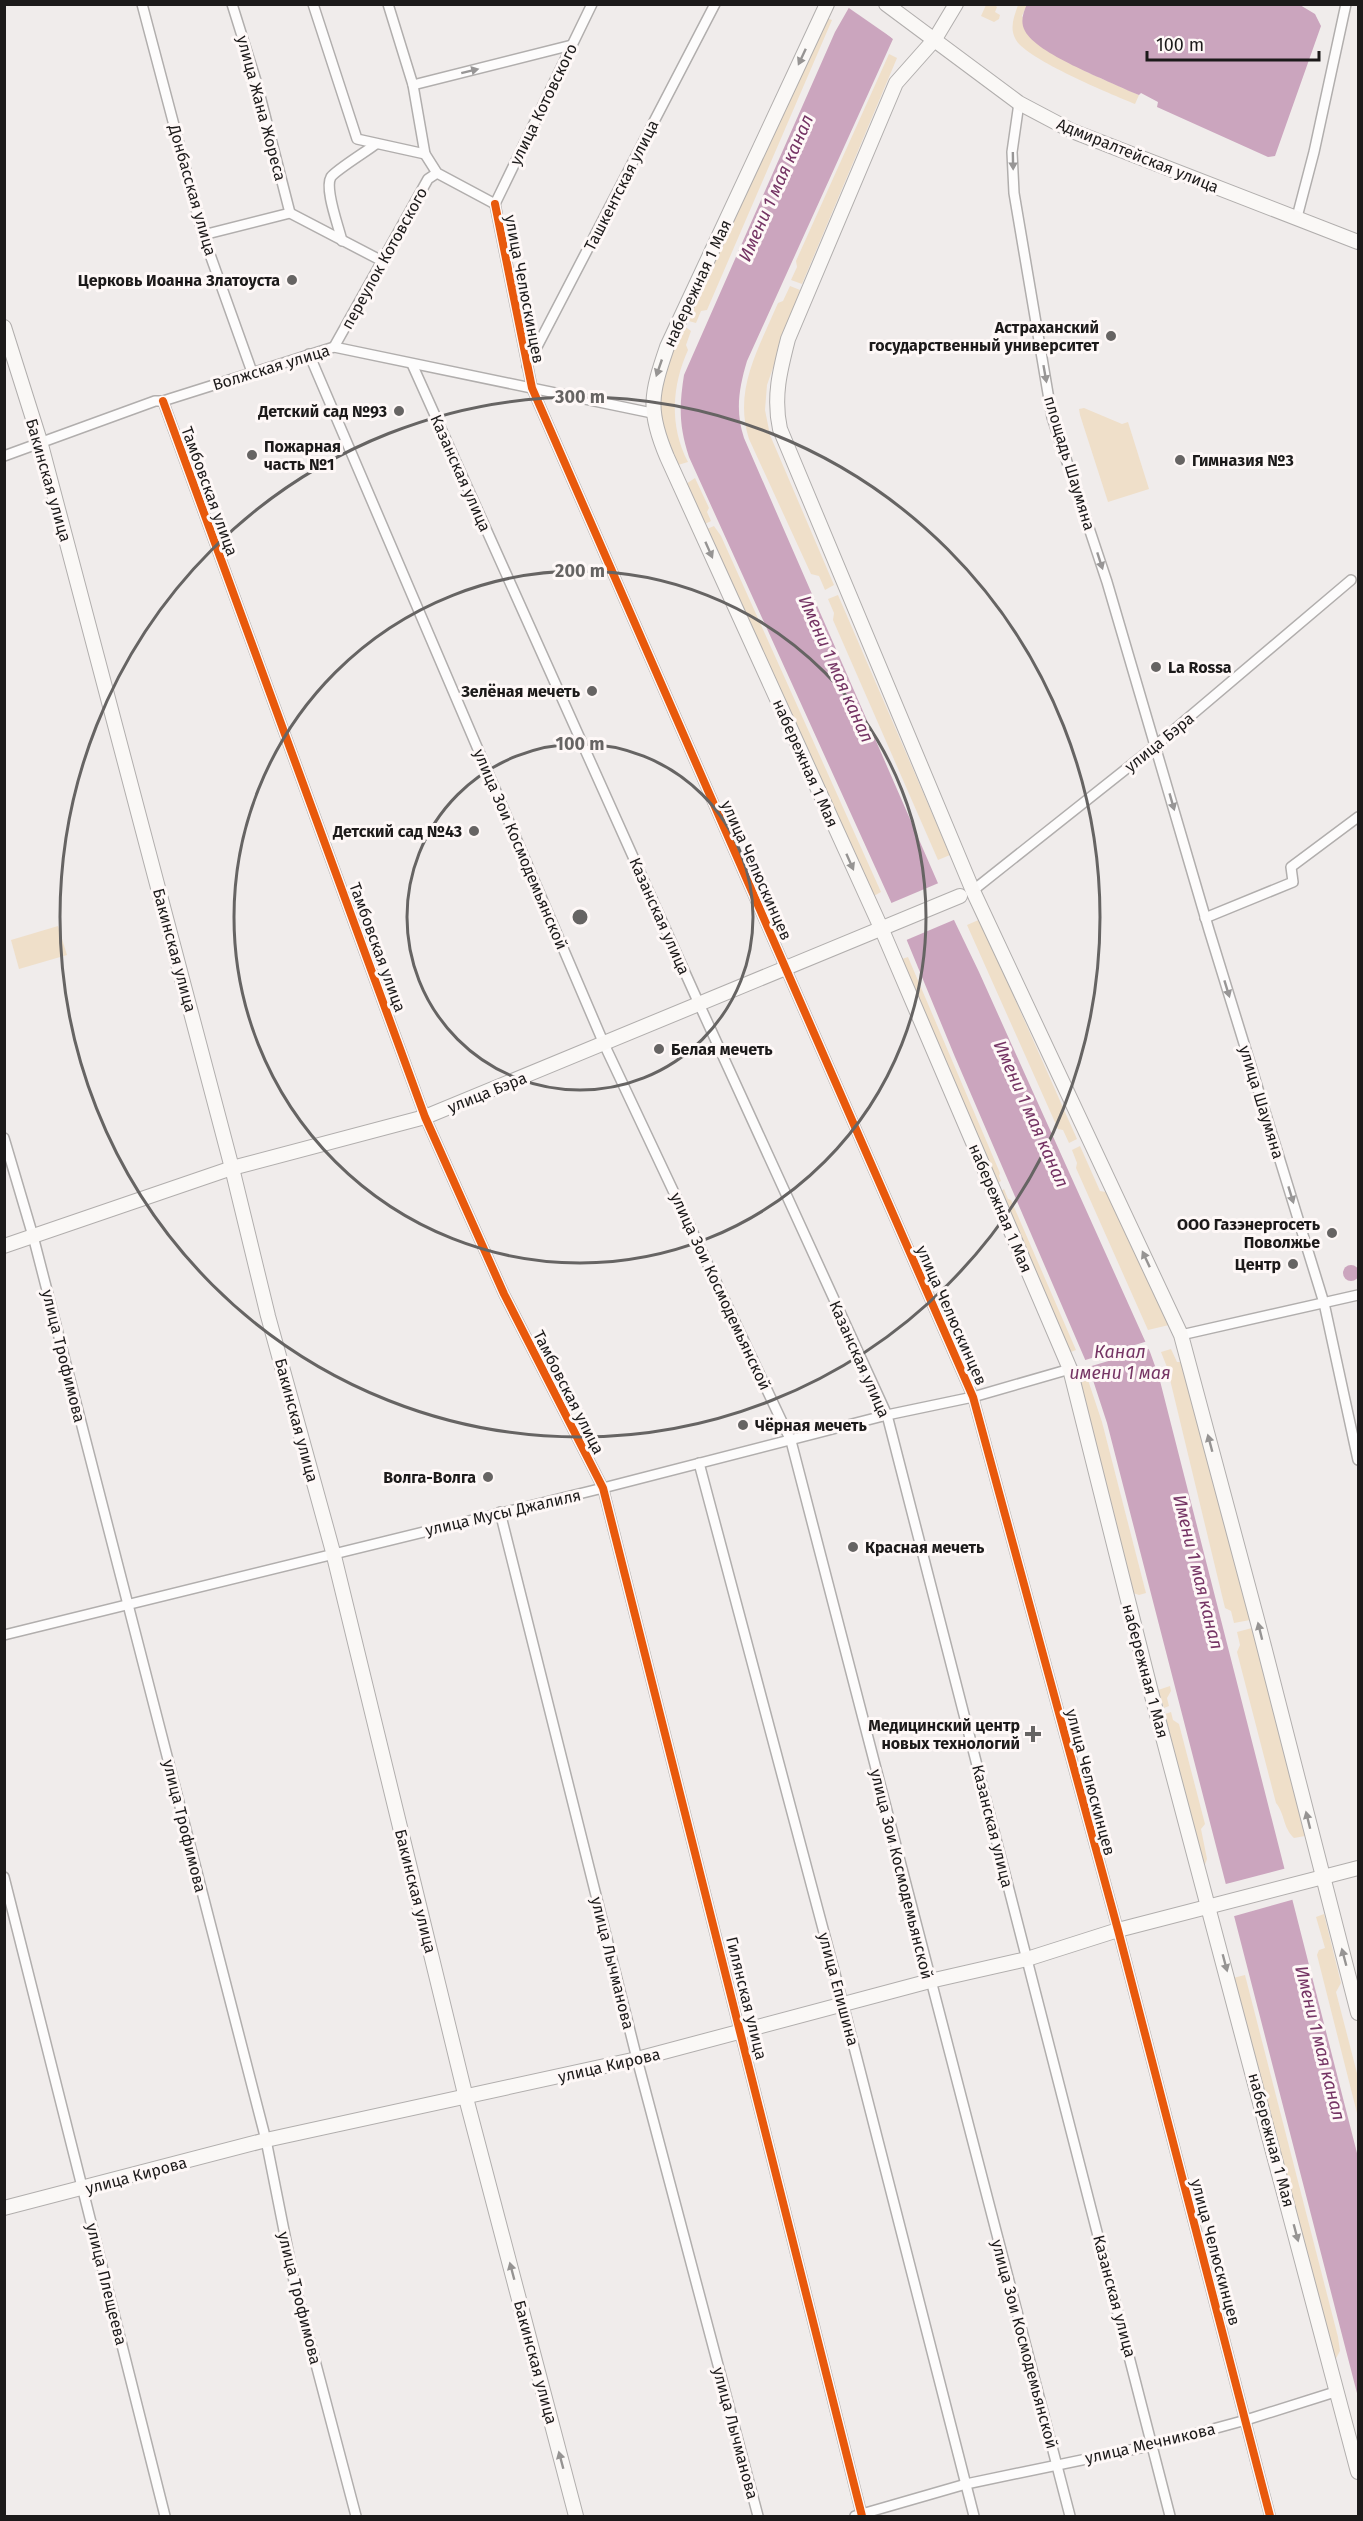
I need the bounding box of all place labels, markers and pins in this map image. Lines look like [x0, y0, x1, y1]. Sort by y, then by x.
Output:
place label: Церковь Иоанна Златоуста [78, 271, 280, 290]
marker: Церковь Иоанна Златоуста [285, 273, 299, 287]
place label: Астраханский государственный университет [869, 318, 1099, 355]
marker: Астраханский государственный университет [1104, 329, 1118, 343]
place label: Детский сад №93 [257, 402, 387, 421]
marker: Детский сад №93 [392, 404, 406, 418]
place label: Пожарная часть №1 [264, 437, 341, 474]
marker: Пожарная часть №1 [245, 448, 259, 462]
place label: Гимназия №3 [1192, 451, 1294, 470]
marker: Гимназия №3 [1173, 453, 1187, 467]
place label: La Rossa [1168, 658, 1232, 677]
marker: La Rossa [1149, 660, 1163, 674]
place label: Зелёная мечеть [460, 682, 581, 701]
marker: Зелёная мечеть [585, 684, 599, 698]
place label: Детский сад №43 [332, 822, 462, 841]
marker: Детский сад №43 [467, 824, 481, 838]
centre of rings [570, 907, 590, 927]
place label: Белая мечеть [671, 1040, 773, 1059]
marker: Белая мечеть [652, 1042, 666, 1056]
place label: ООО Газэнергосеть Поволжье [1177, 1215, 1321, 1252]
marker: ООО Газэнергосеть Поволжье [1325, 1226, 1339, 1240]
place label: Центр [1235, 1255, 1281, 1274]
marker: Центр [1286, 1257, 1300, 1271]
place label: Чёрная мечеть [755, 1416, 868, 1435]
marker: Чёрная мечеть [736, 1418, 750, 1432]
place label: Волга-Волга [383, 1468, 476, 1487]
marker: Волга-Волга [481, 1470, 495, 1484]
place label: Красная мечеть [865, 1538, 985, 1557]
marker: Красная мечеть [846, 1540, 860, 1554]
place label: Медицинский центр новых технологий [868, 1716, 1020, 1753]
marker: Медицинский центр новых технологий [1024, 1725, 1042, 1743]

